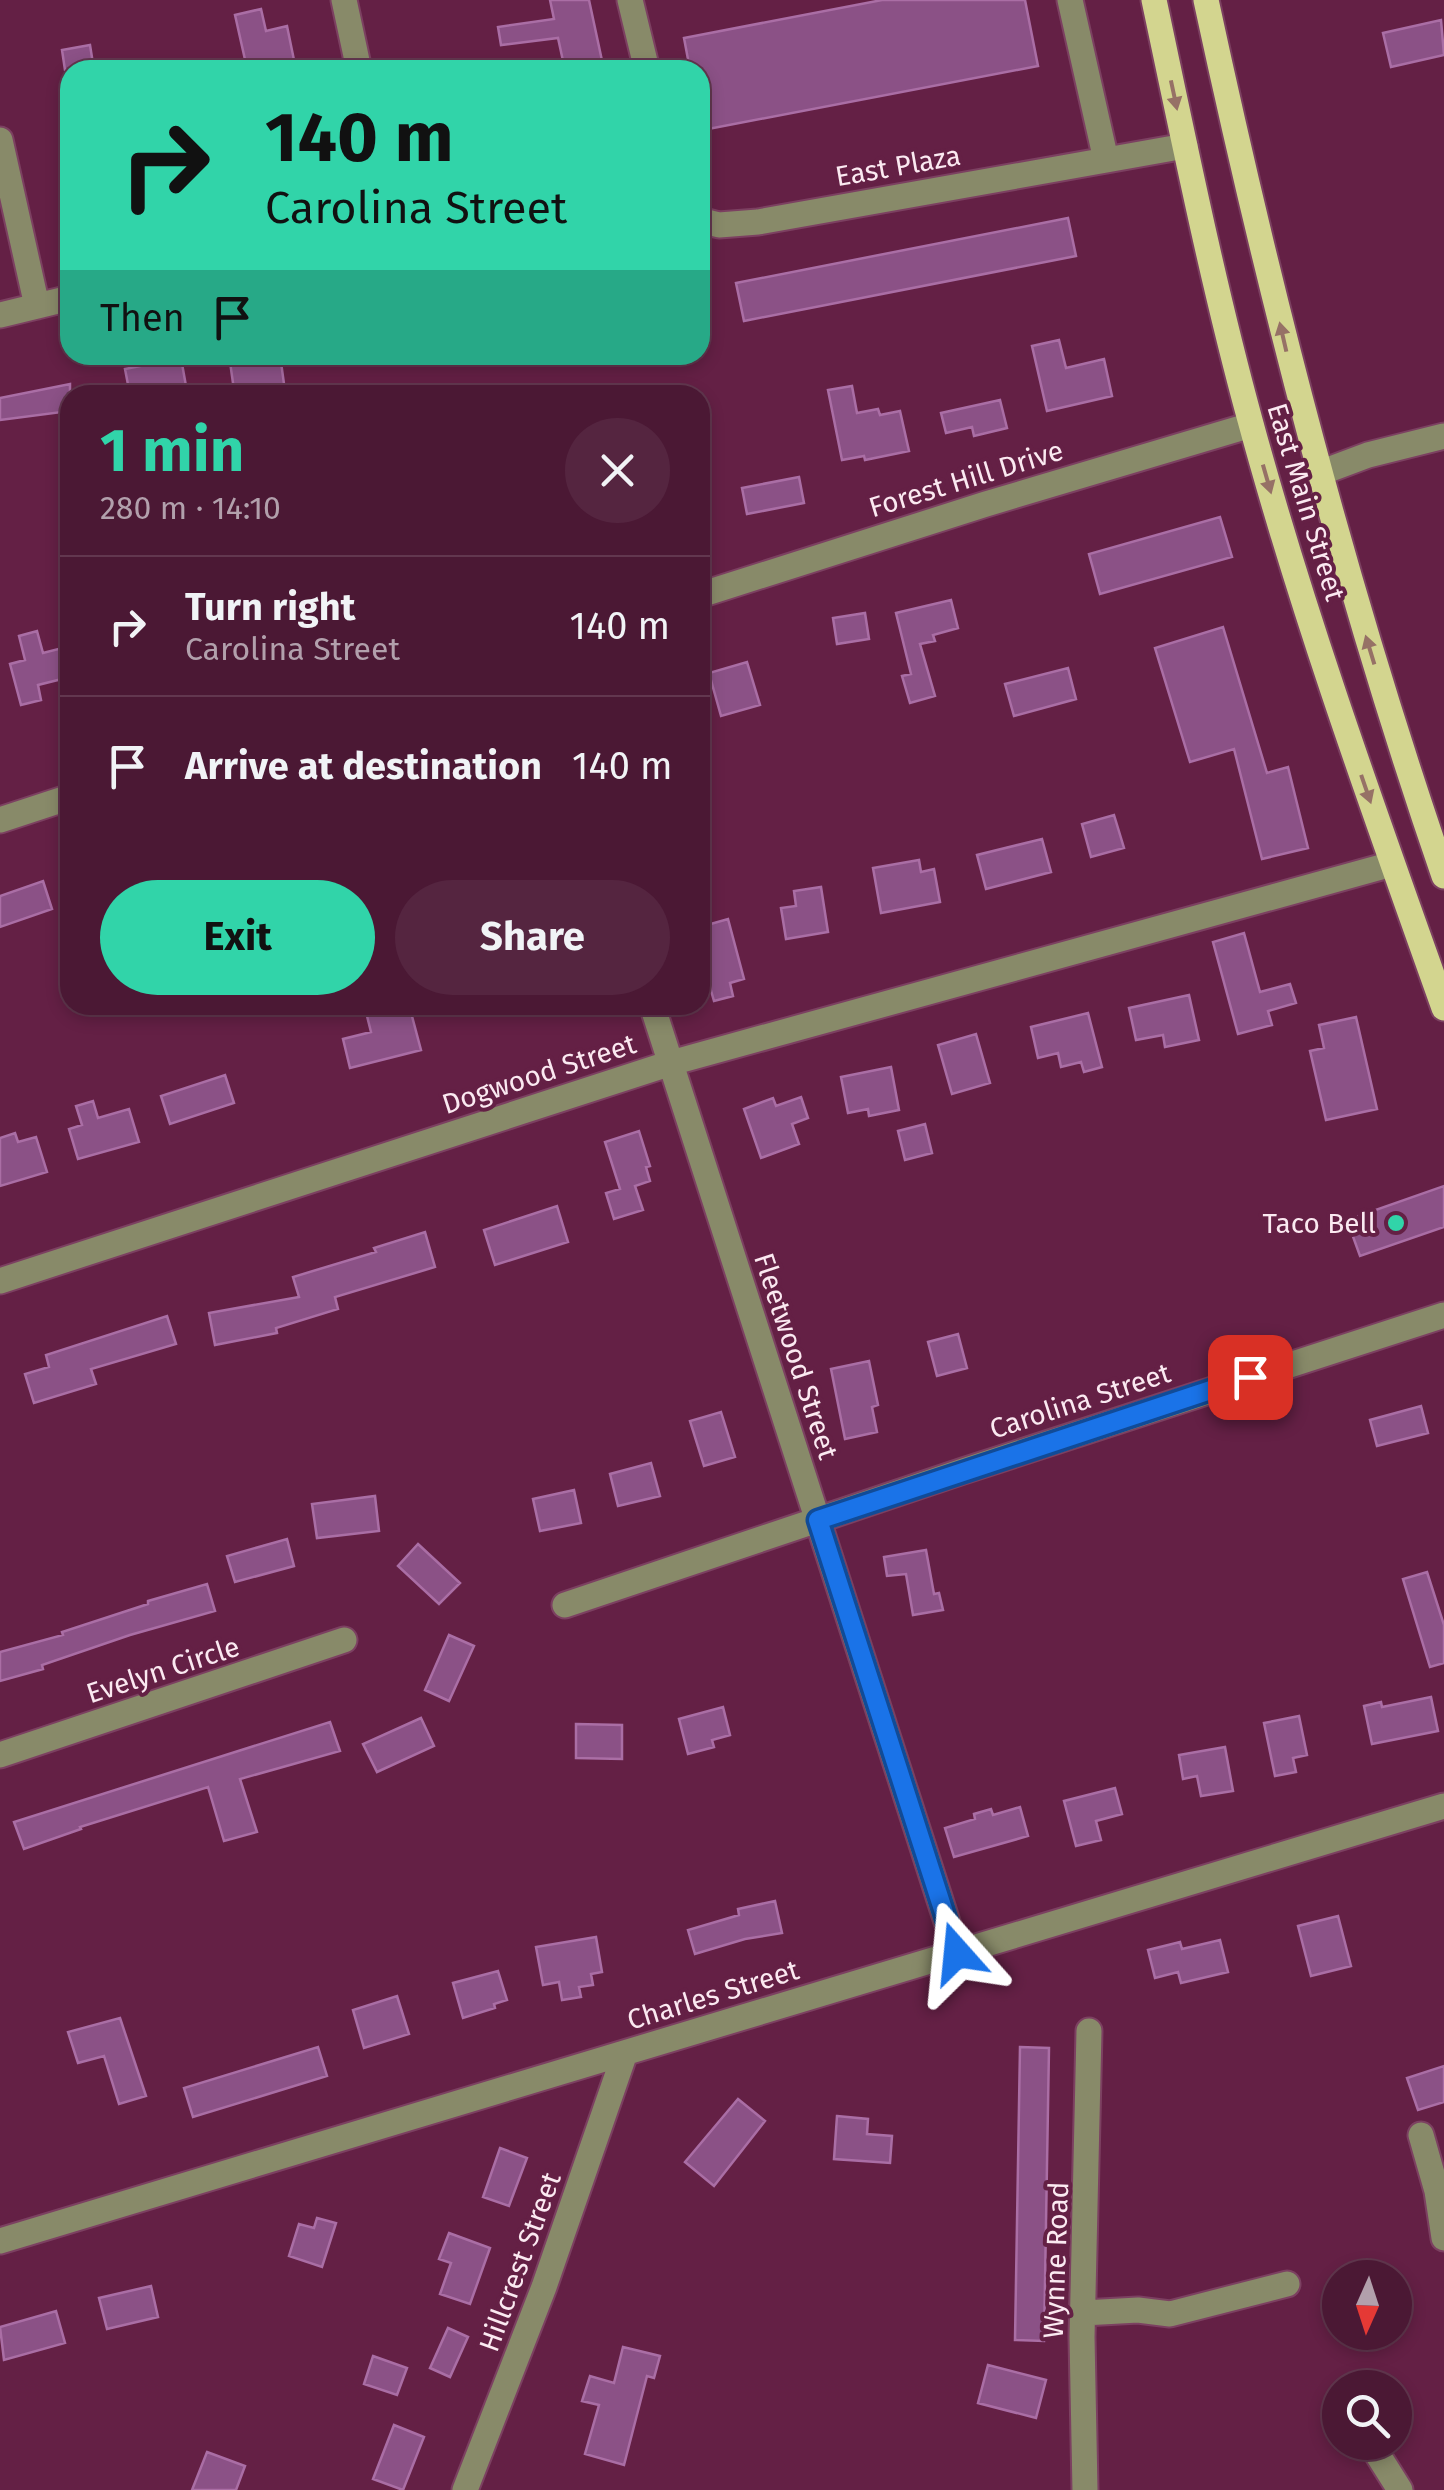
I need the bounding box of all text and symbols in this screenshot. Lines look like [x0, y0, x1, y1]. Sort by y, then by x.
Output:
one-way arrow [1167, 80, 1182, 111]
text: 140 m [265, 96, 454, 180]
icon: right [100, 100, 230, 230]
street label: East Plaza [833, 139, 963, 193]
text: Carolina Street [265, 181, 567, 235]
icon: arrive [205, 290, 260, 345]
text: Then [100, 295, 185, 341]
one-way arrow [1275, 321, 1290, 352]
street label: East Main Street [1260, 399, 1352, 606]
text: 1 min [100, 415, 244, 487]
button: close [565, 418, 670, 523]
street label: Forest Hill Drive [865, 434, 1067, 524]
one-way arrow [1260, 464, 1275, 495]
text: 280 m · 14:10 [100, 489, 281, 527]
text: Turn right [185, 584, 355, 630]
icon: right [100, 599, 155, 654]
text: 140 m [569, 603, 670, 649]
text: Carolina Street [185, 630, 400, 668]
one-way arrow [1362, 635, 1377, 665]
icon: arrive [100, 739, 155, 794]
text: Arrive at destination [185, 743, 542, 789]
text: 140 m [572, 743, 673, 789]
one-way arrow [1359, 774, 1374, 804]
button: Exit [100, 880, 375, 995]
button: Share [395, 880, 670, 995]
street label: Dogwood Street [438, 1027, 641, 1121]
place label: Taco Bell [1262, 1207, 1376, 1240]
marker: Taco Bell [1385, 1212, 1407, 1234]
street label: Fleetwood Street [747, 1249, 845, 1464]
pin [1208, 1335, 1293, 1420]
icon: arrive [1223, 1350, 1278, 1405]
street label: Carolina Street [985, 1356, 1175, 1446]
street label: Evelyn Circle [82, 1630, 244, 1710]
position arrow [905, 1901, 1009, 2005]
street label: Charles Street [623, 1953, 804, 2037]
street label: Hillcrest Street [472, 2167, 568, 2356]
street label: Wynne Road [1037, 2181, 1075, 2339]
north arrow [1322, 2260, 1412, 2350]
map controls [1322, 2260, 1412, 2460]
button: search [1322, 2370, 1412, 2460]

